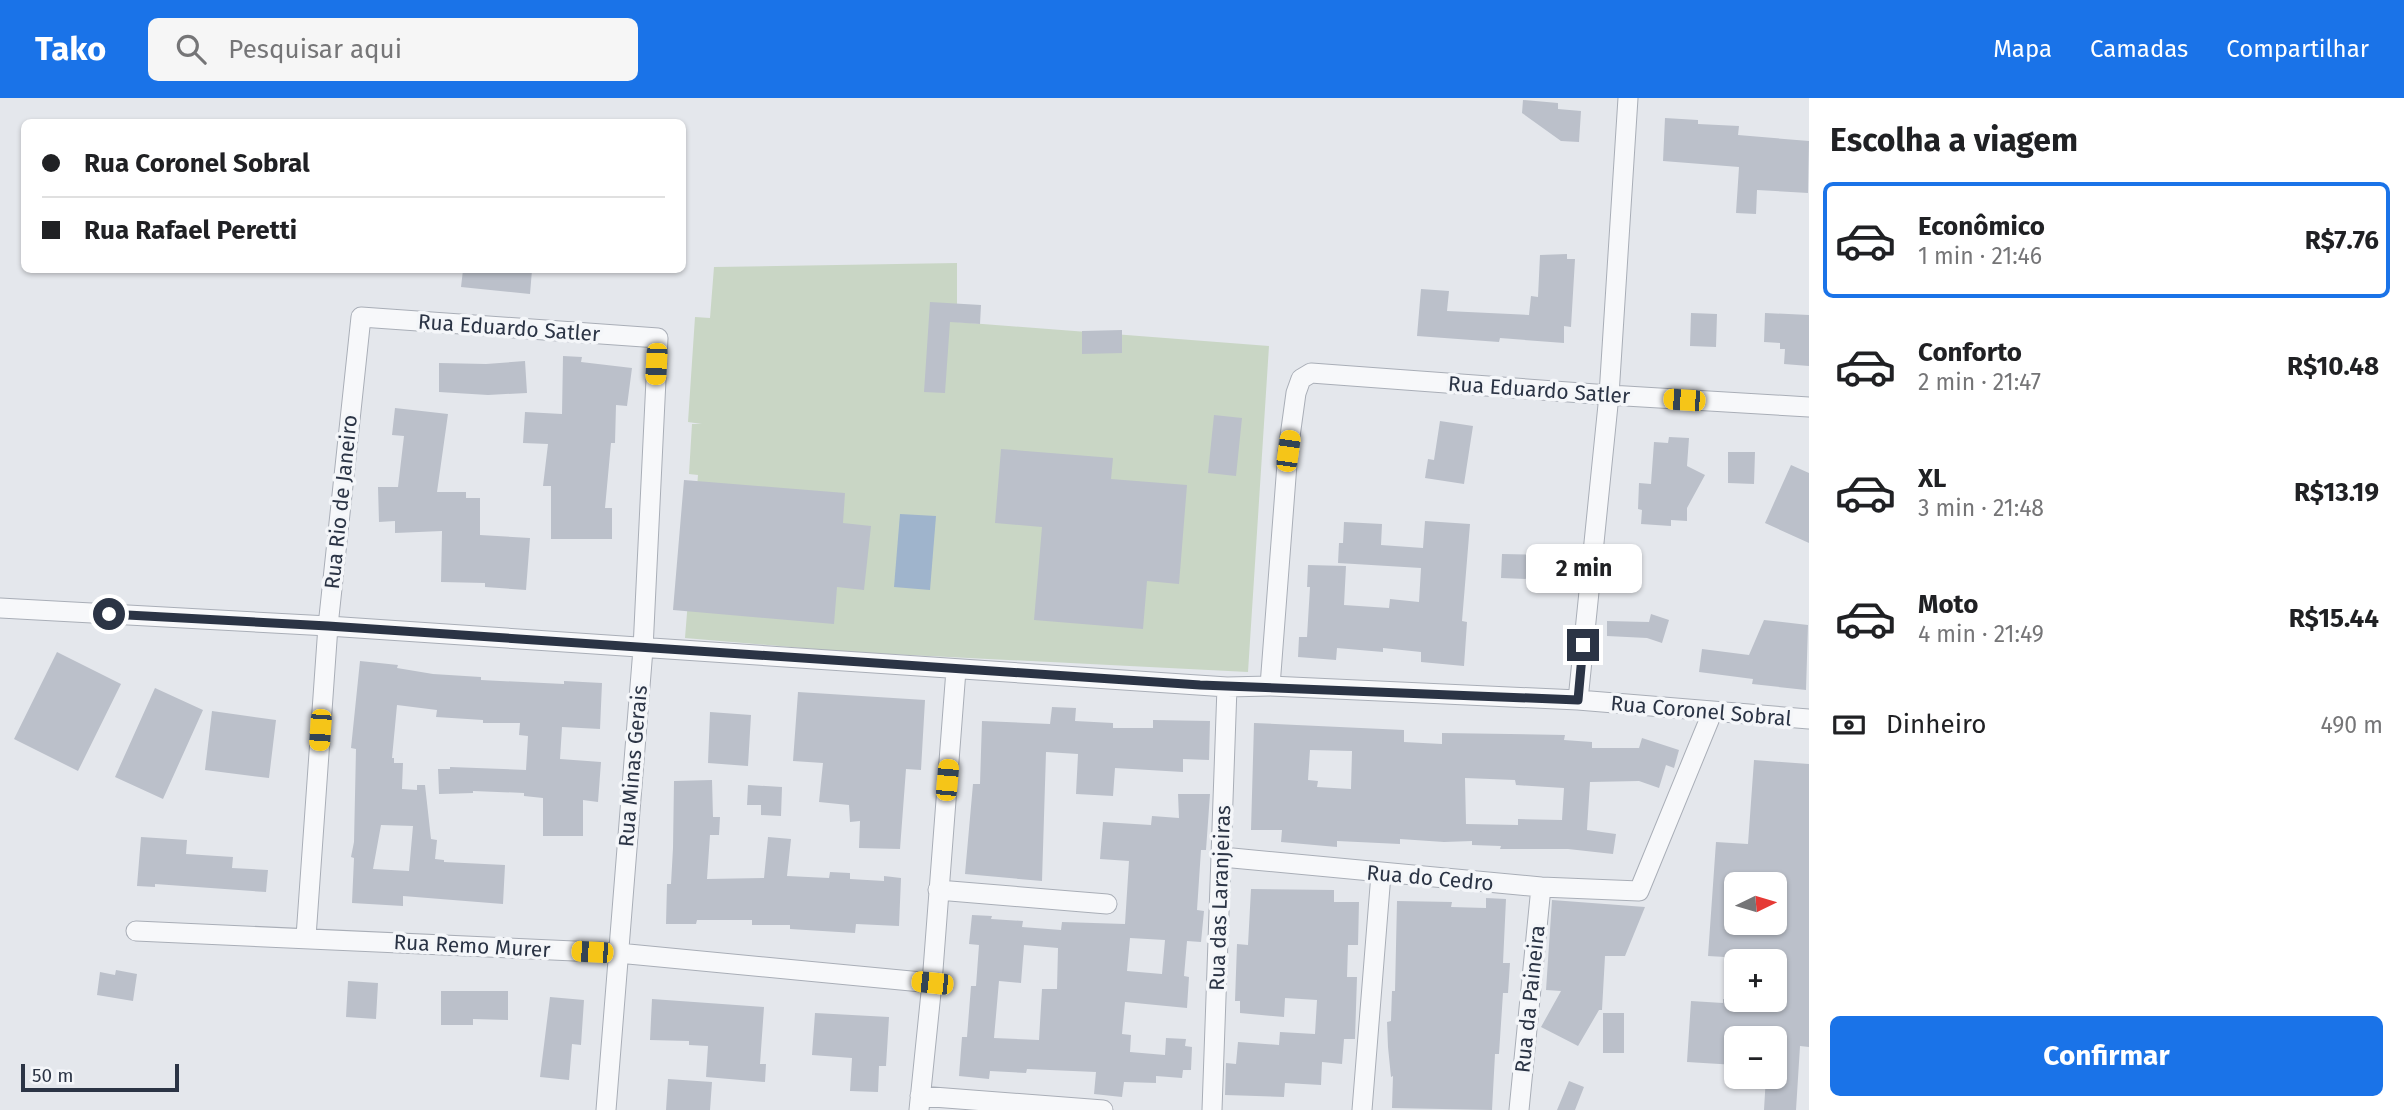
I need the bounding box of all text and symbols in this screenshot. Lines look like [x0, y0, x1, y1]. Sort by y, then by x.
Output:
search box [148, 18, 638, 81]
text: Tako [35, 29, 106, 69]
icon: search [172, 30, 210, 68]
text: Pesquisar aqui [228, 34, 402, 65]
text: Mapa [1993, 35, 2052, 63]
text: Camadas [2090, 35, 2188, 63]
text: Compartilhar [2226, 35, 2369, 63]
text: Escolha a viagem [1830, 121, 2078, 159]
text: Rua Coronel Sobral [84, 148, 310, 179]
icon: car [1834, 209, 1897, 272]
text: Econômico [1918, 211, 2045, 242]
text: Rua Rafael Peretti [84, 215, 297, 246]
text: R$7.76 [2305, 225, 2379, 256]
text: 1 min · 21:46 [1918, 242, 2042, 270]
street label: Rua Eduardo Satler [417, 309, 601, 347]
icon: car [1834, 335, 1897, 398]
text: Conforto [1918, 337, 2022, 368]
car [645, 342, 668, 386]
text: R$10.48 [2287, 351, 2379, 382]
text: 2 min · 21:47 [1918, 368, 2041, 396]
street label: Rua Eduardo Satler [1447, 371, 1631, 409]
car [1663, 388, 1706, 412]
street label: Rua Rio de Janeiro [319, 414, 363, 590]
car [1275, 429, 1302, 473]
icon: car [1834, 461, 1897, 524]
text: XL [1918, 463, 1946, 494]
text: R$13.19 [2294, 477, 2379, 508]
text: 3 min · 21:48 [1918, 494, 2044, 522]
callout: 2 min [1525, 544, 1641, 592]
text: 2 min [1556, 554, 1612, 582]
icon: car [1834, 587, 1897, 650]
text: Moto [1918, 589, 1978, 620]
route start [93, 598, 125, 630]
text: R$15.44 [2289, 603, 2379, 634]
text: 4 min · 21:49 [1918, 620, 2044, 648]
route end [1567, 629, 1599, 661]
street label: Rua Minas Gerais [613, 684, 653, 848]
street label: Rua Coronel Sobral [1609, 690, 1793, 732]
icon: cash [1830, 706, 1868, 744]
car [309, 708, 332, 752]
text: Dinheiro [1886, 709, 1987, 740]
text: 490 m [2321, 711, 2383, 739]
car [935, 758, 960, 802]
street label: Rua das Laranjeiras [1204, 805, 1236, 991]
street label: Rua do Cedro [1365, 859, 1495, 897]
north arrow [1724, 872, 1787, 934]
map controls [1724, 872, 1787, 1089]
street label: Rua da Paineira [1509, 924, 1551, 1074]
street label: Rua Remo Murer [393, 929, 551, 963]
car [571, 940, 614, 964]
button: + [1724, 949, 1787, 1012]
car [911, 970, 954, 996]
button: Confirmar [1830, 1016, 2383, 1096]
button: − [1724, 1026, 1787, 1089]
scale bar [21, 1061, 178, 1093]
text: 50 m [32, 1064, 73, 1087]

